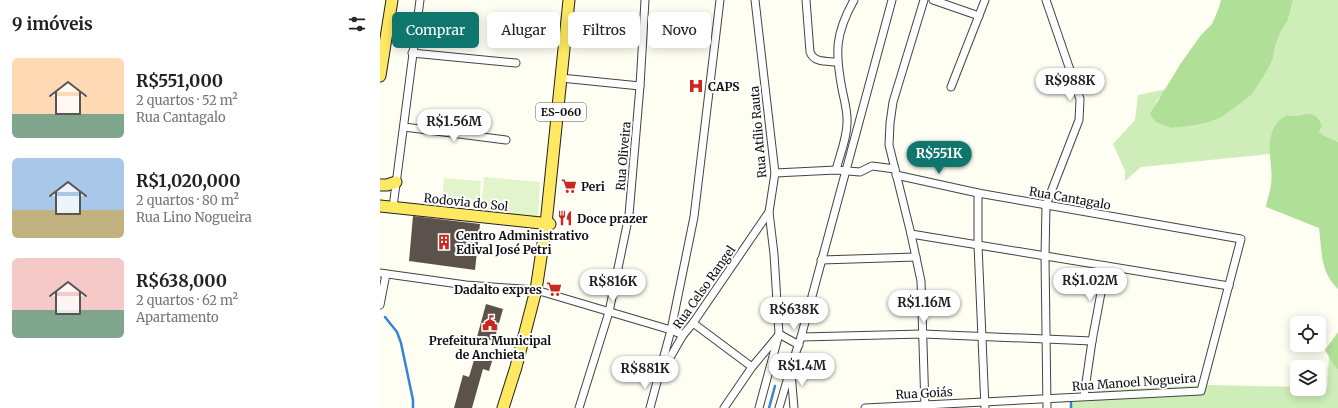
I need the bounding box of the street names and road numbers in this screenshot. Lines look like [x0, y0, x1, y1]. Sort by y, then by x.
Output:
street label: Rua Atílio Rauta [746, 85, 770, 179]
road number: ES-060 [536, 103, 586, 121]
street label: Rua Oliveira [612, 120, 634, 191]
street label: Rua Cantagalo [1028, 183, 1112, 213]
street label: Rodovia do Sol [423, 190, 509, 214]
street label: Rua Celso Rangel [670, 242, 738, 331]
street label: Rua Manoel Nogueira [1071, 370, 1197, 394]
street label: Rua Goiás [895, 384, 953, 402]

